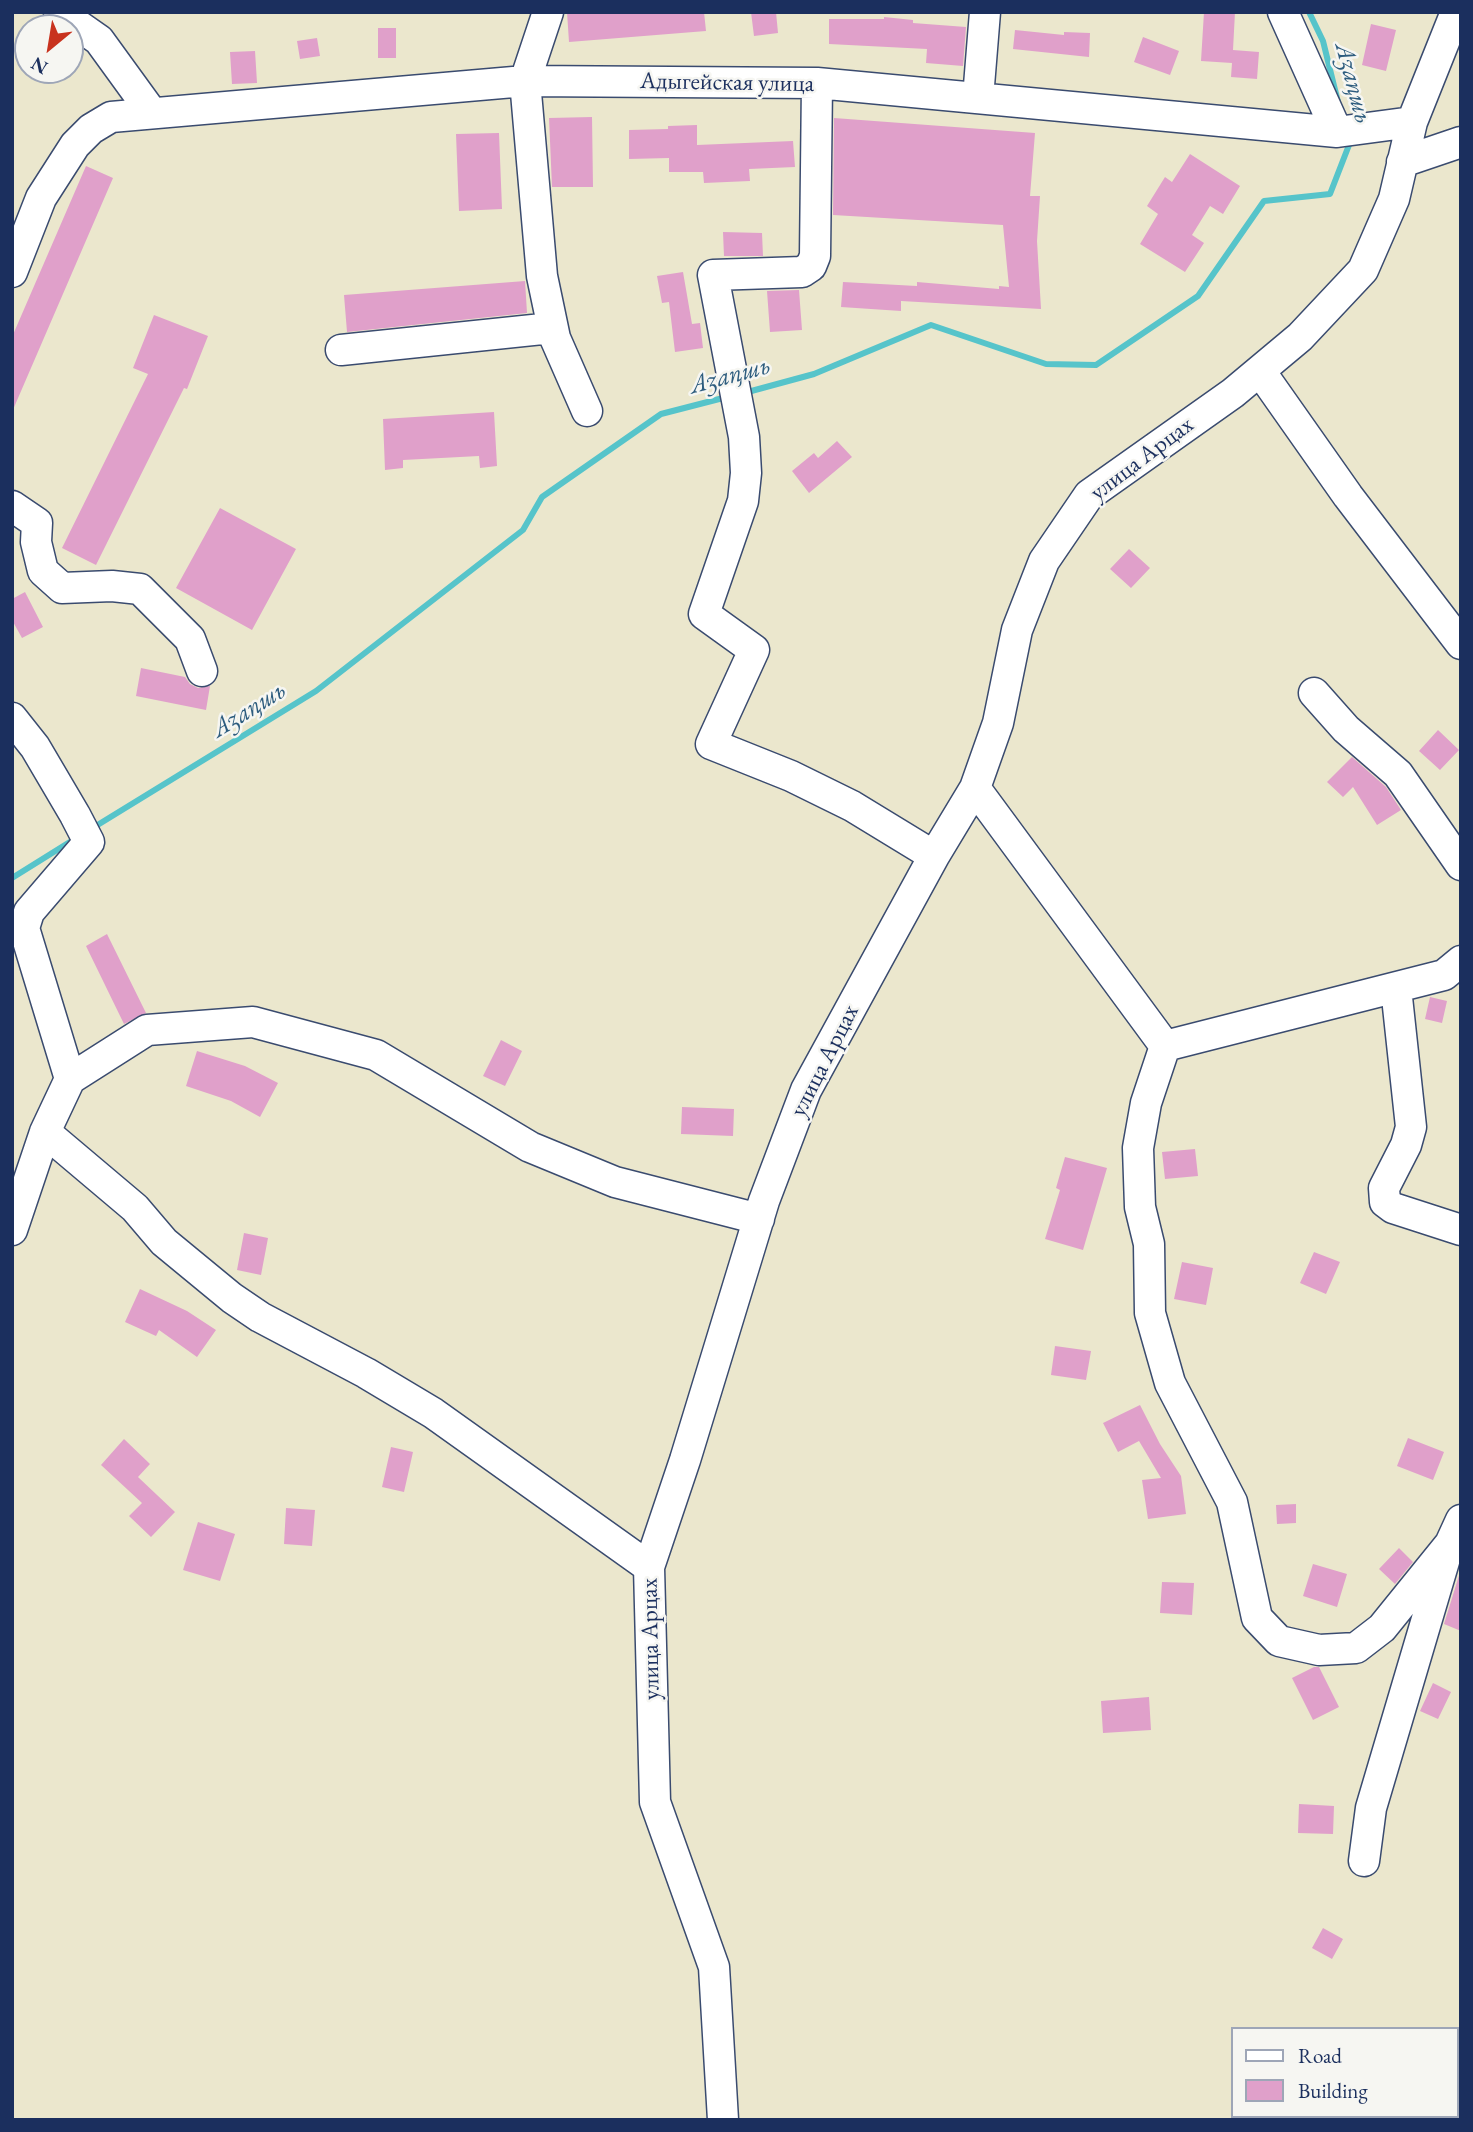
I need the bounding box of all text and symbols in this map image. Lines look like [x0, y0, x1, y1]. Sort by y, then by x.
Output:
north arrow [14, 14, 84, 84]
water label: Аӡаԥшь [1327, 39, 1379, 127]
text: N [26, 51, 52, 81]
street label: Адыгейская улица [640, 67, 814, 99]
water label: Аӡаԥшь [686, 350, 774, 402]
street label: улица Арцах [1085, 411, 1199, 507]
water label: Аӡаԥшь [206, 675, 292, 745]
street label: улица Арцах [784, 1000, 866, 1122]
street label: улица Арцах [636, 1578, 666, 1700]
legend [1232, 2027, 1459, 2118]
text: Road [1298, 2042, 1342, 2069]
text: Building [1298, 2077, 1368, 2104]

